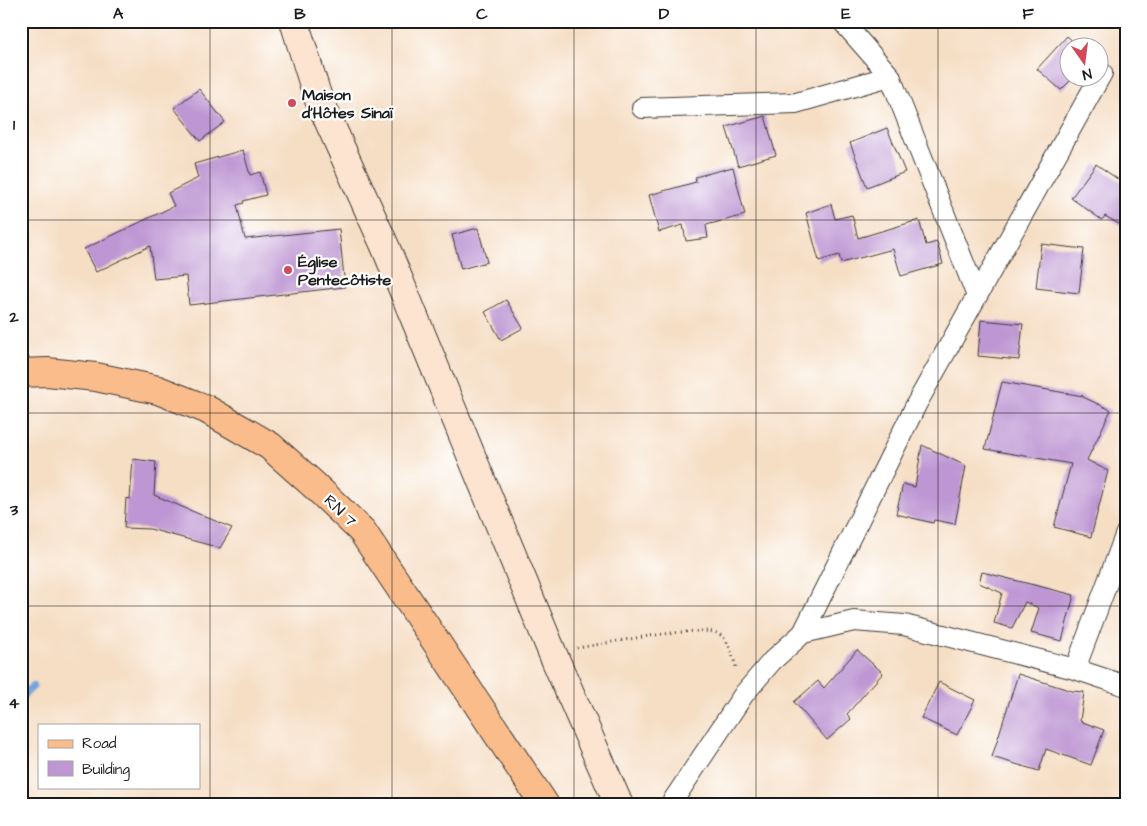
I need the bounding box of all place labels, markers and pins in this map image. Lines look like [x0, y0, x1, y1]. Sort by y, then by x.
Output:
place label: Maison d'Hôtes Sinaï [301, 84, 394, 124]
marker: Maison d'Hôtes Sinaï [286, 97, 298, 109]
place label: Église Pentecôtiste [298, 251, 392, 291]
marker: Église Pentecôtiste [282, 264, 294, 276]

